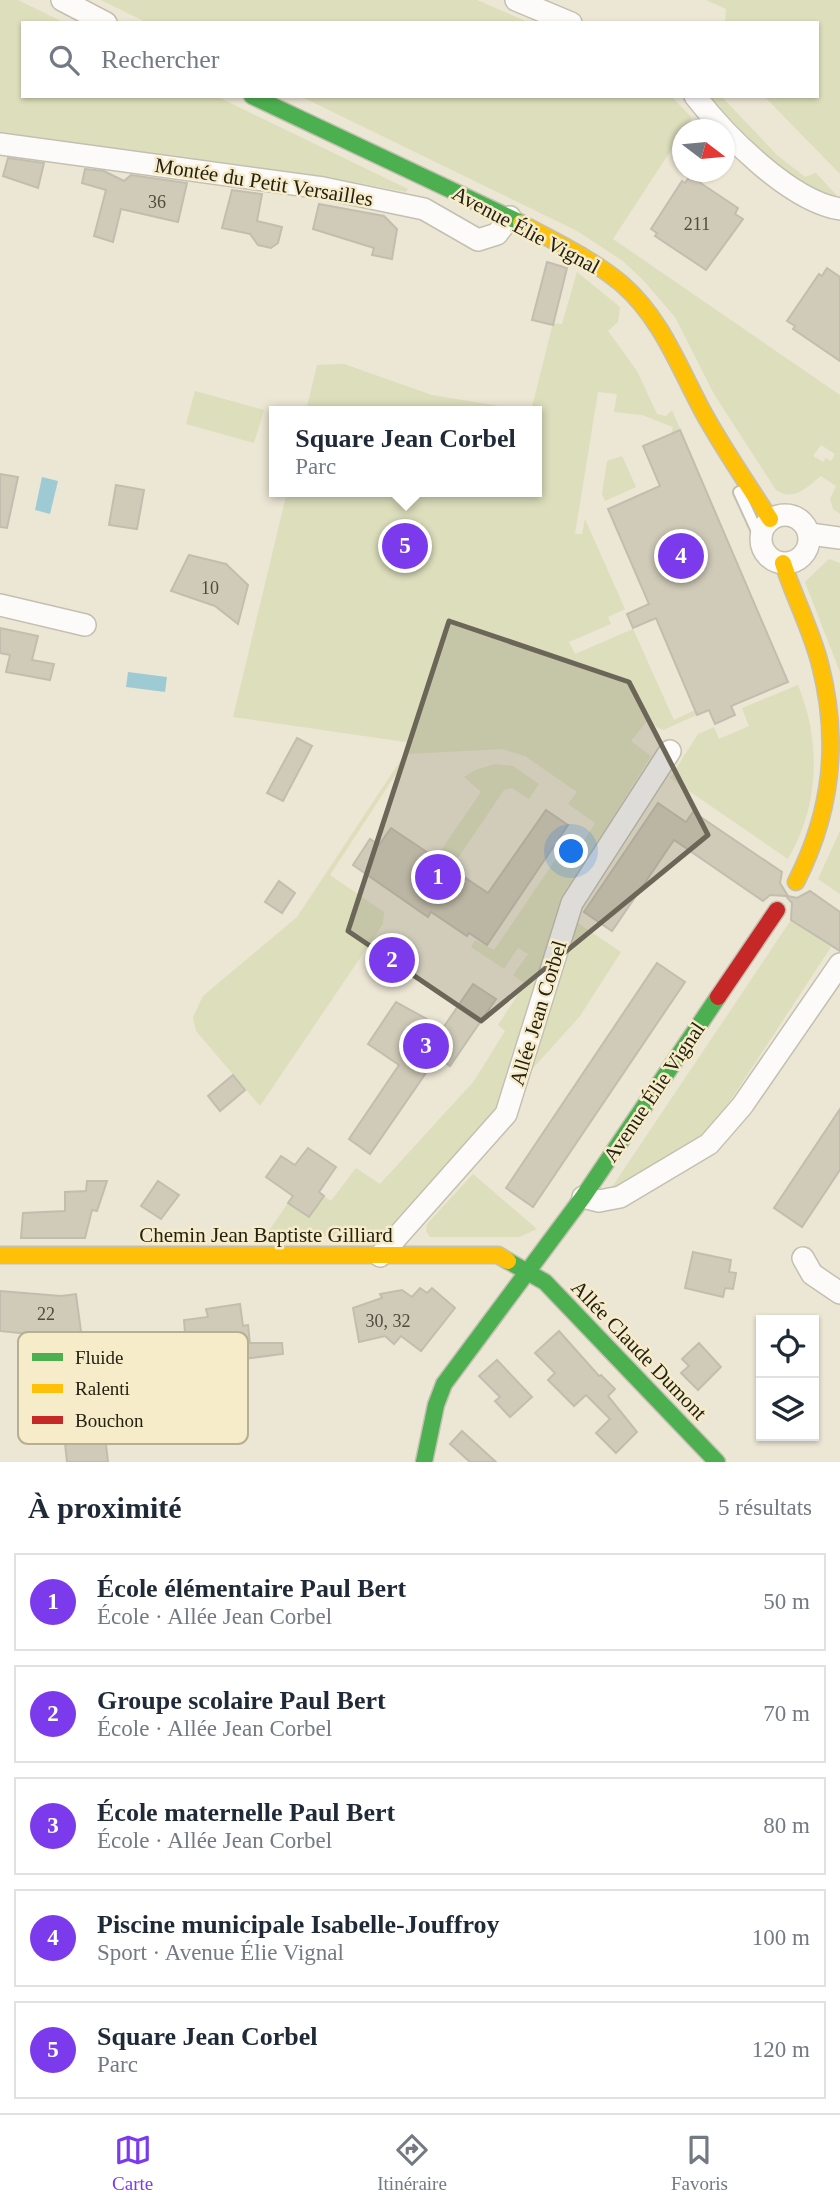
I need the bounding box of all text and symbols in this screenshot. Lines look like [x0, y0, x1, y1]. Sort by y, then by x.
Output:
search box [21, 21, 819, 98]
icon: search [45, 41, 83, 79]
text: Rechercher [101, 45, 219, 74]
north arrow [672, 119, 735, 182]
street label: Montée du Petit Versailles [153, 153, 375, 211]
street label: Avenue Élie Vignal [448, 181, 604, 279]
house number: 36 [148, 192, 166, 212]
house number: 211 [684, 214, 710, 234]
popup [269, 406, 542, 497]
text: Square Jean Corbel [295, 424, 516, 453]
text: Parc [295, 454, 336, 479]
pin: 5 [382, 520, 428, 572]
pin: 4 [658, 530, 704, 582]
house number: 10 [201, 578, 219, 598]
your location [554, 834, 588, 868]
pin: 1 [415, 851, 461, 903]
pin: 2 [369, 934, 415, 986]
street label: Allée Jean Corbel [505, 937, 572, 1088]
street label: Avenue Élie Vignal [598, 1017, 710, 1167]
pin: 3 [403, 1020, 449, 1072]
street label: Chemin Jean Baptiste Gilliard [139, 1223, 393, 1247]
street label: Allée Claude Dumont [566, 1275, 712, 1425]
house number: 22 [37, 1304, 55, 1324]
house number: 30, 32 [366, 1311, 411, 1331]
map controls [756, 1315, 819, 1441]
button: locate [756, 1315, 819, 1378]
legend [18, 1332, 248, 1444]
text: Fluide [75, 1347, 124, 1368]
text: Ralenti [75, 1378, 130, 1399]
button: layers [756, 1378, 819, 1441]
text: Bouchon [75, 1410, 144, 1431]
text: À proximité [28, 1491, 182, 1524]
text: 5 résultats [718, 1495, 812, 1520]
text: École élémentaire Paul Bert [97, 1574, 406, 1603]
text: 1 [47, 1589, 59, 1614]
text: 50 m [763, 1589, 810, 1614]
text: École · Allée Jean Corbel [97, 1604, 332, 1629]
text: Groupe scolaire Paul Bert [97, 1686, 386, 1715]
text: 2 [47, 1701, 59, 1726]
text: 70 m [763, 1701, 810, 1726]
text: École · Allée Jean Corbel [97, 1716, 332, 1741]
text: École maternelle Paul Bert [97, 1798, 395, 1827]
text: 3 [47, 1813, 59, 1838]
text: 80 m [763, 1813, 810, 1838]
text: École · Allée Jean Corbel [97, 1828, 332, 1853]
text: Piscine municipale Isabelle-Jouffroy [97, 1910, 500, 1939]
text: 4 [47, 1925, 59, 1950]
text: 100 m [752, 1925, 810, 1950]
text: Sport · Avenue Élie Vignal [97, 1940, 344, 1965]
text: Square Jean Corbel [97, 2022, 318, 2051]
text: 5 [47, 2037, 59, 2062]
text: 120 m [752, 2037, 810, 2062]
text: Parc [97, 2052, 138, 2077]
tab: Carte [112, 2131, 153, 2195]
tab: Itinéraire [377, 2131, 447, 2195]
tab: Favoris [671, 2131, 728, 2195]

